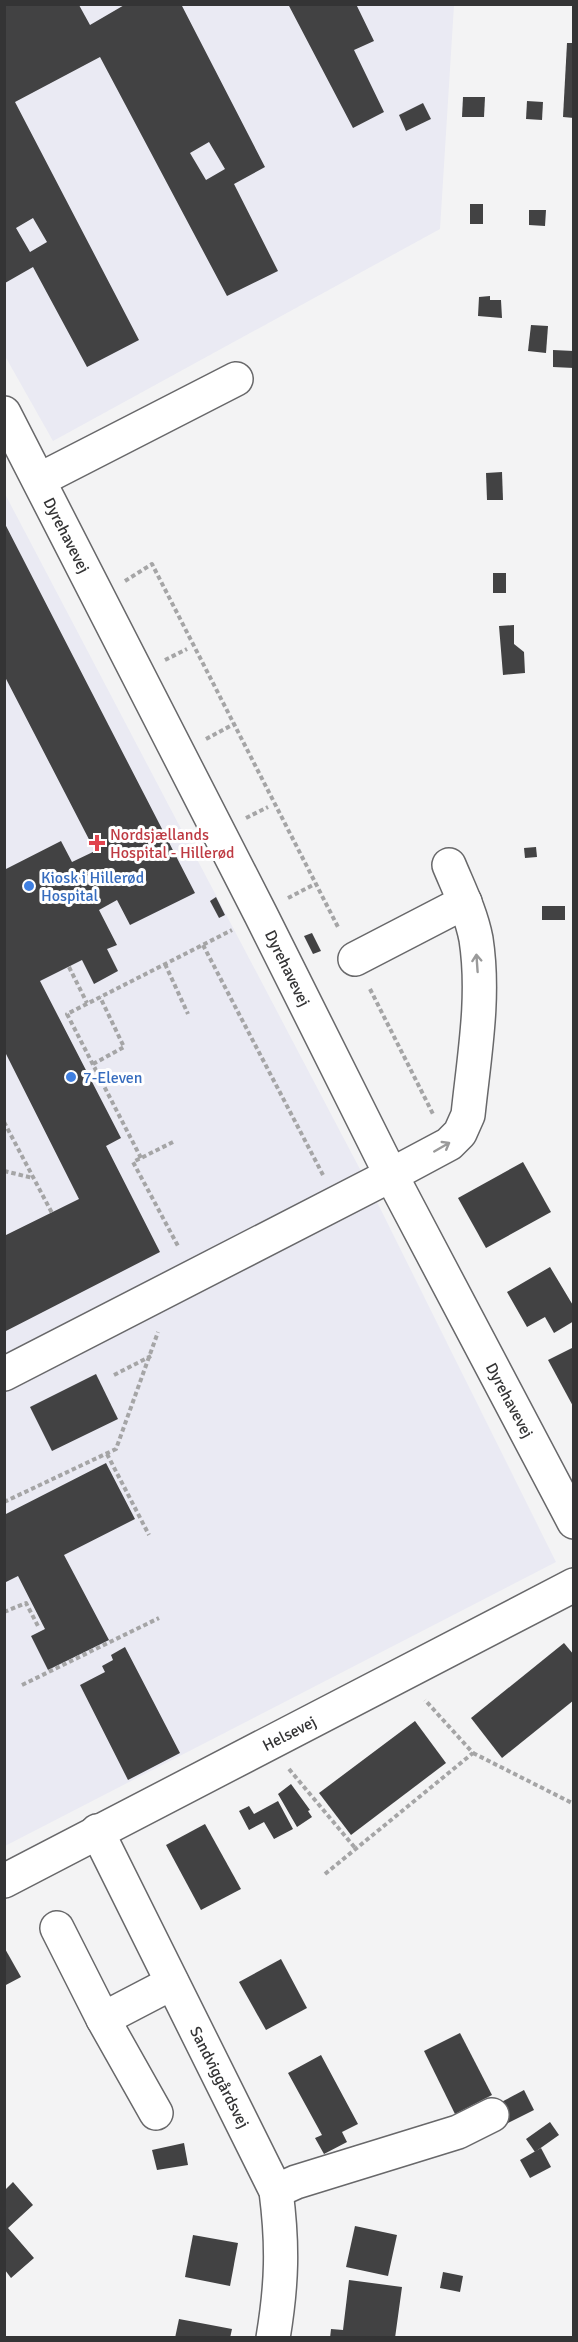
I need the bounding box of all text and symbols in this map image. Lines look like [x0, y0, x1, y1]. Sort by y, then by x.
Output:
street label: Dyrehavevej [38, 494, 94, 577]
place label: Nordsjællands Hospital - Hillerød [110, 825, 235, 863]
marker: Nordsjællands Hospital - Hillerød [88, 834, 106, 852]
place label: Kiosk i Hillerød Hospital [41, 868, 144, 906]
marker: Kiosk i Hillerød Hospital [22, 879, 36, 893]
street label: Dyrehavevej [260, 927, 314, 1010]
one-way arrow [472, 954, 483, 974]
place label: 7-Eleven [83, 1068, 142, 1088]
marker: 7-Eleven [64, 1070, 78, 1084]
one-way arrow [433, 1140, 450, 1152]
street label: Dyrehavevej [481, 1359, 537, 1442]
street label: Helsevej [259, 1712, 320, 1756]
street label: Sandviggårdsvej [185, 2023, 253, 2132]

